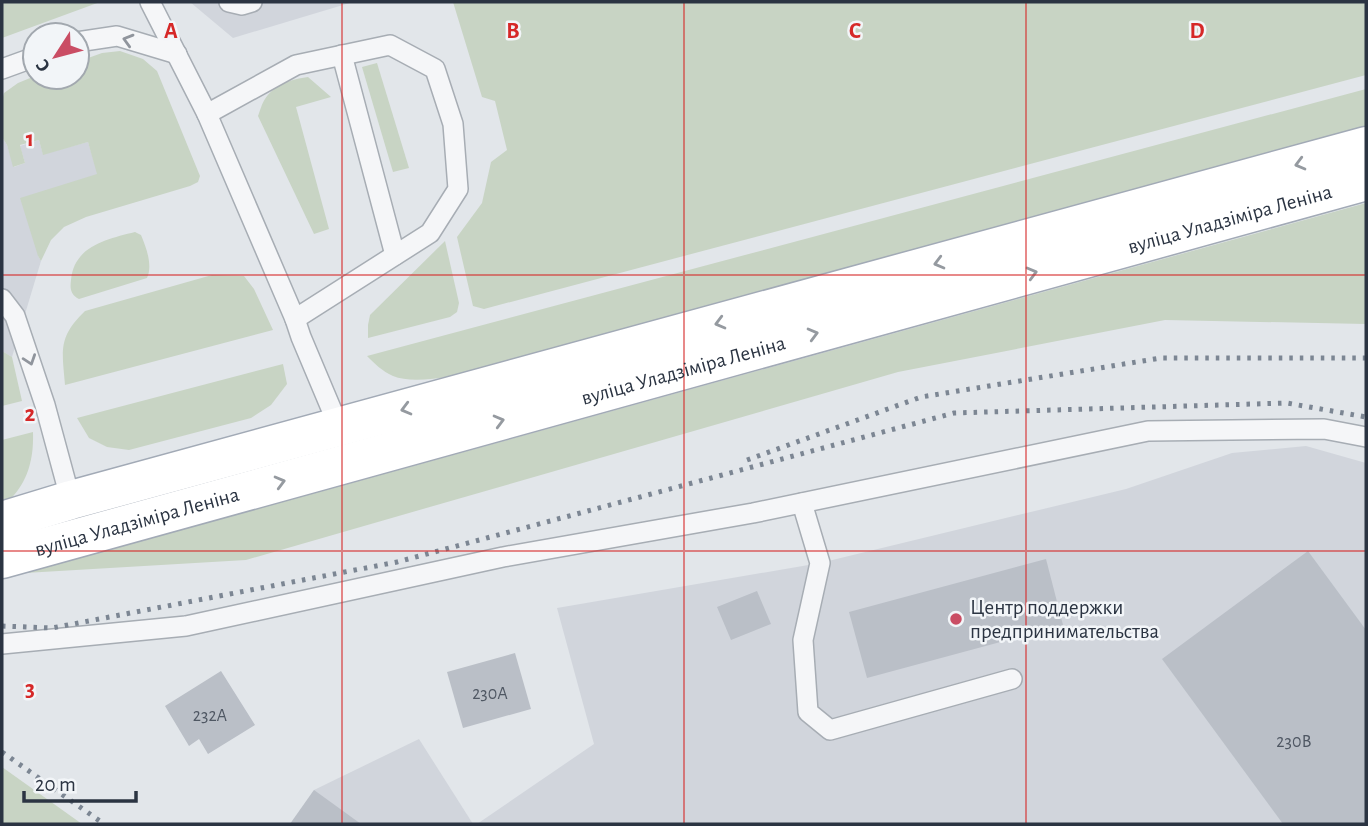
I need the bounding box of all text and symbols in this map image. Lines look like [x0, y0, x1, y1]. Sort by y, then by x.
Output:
text: A [164, 20, 178, 43]
text: B [506, 20, 520, 43]
text: C [849, 20, 861, 43]
text: D [1189, 20, 1205, 43]
north arrow [21, 21, 91, 91]
one-way arrow [122, 33, 134, 48]
text: С [33, 55, 54, 75]
text: 1 [26, 128, 34, 151]
one-way arrow [1295, 156, 1307, 170]
street label: вуліца Уладзіміра Леніна [1125, 180, 1335, 257]
one-way arrow [933, 255, 945, 269]
one-way arrow [1026, 267, 1038, 282]
one-way arrow [714, 315, 726, 330]
one-way arrow [807, 328, 819, 342]
street label: вуліца Уладзіміра Леніна [579, 332, 788, 408]
one-way arrow [22, 354, 36, 366]
one-way arrow [400, 401, 412, 416]
text: 2 [25, 403, 36, 426]
one-way arrow [493, 415, 505, 429]
one-way arrow [274, 475, 286, 490]
street label: вуліца Уладзіміра Леніна [32, 483, 242, 560]
place label: Центр поддержки предпринимательства [970, 597, 1160, 642]
marker: Центр поддержки предпринимательства [948, 611, 964, 627]
text: 3 [25, 678, 35, 701]
house number: 230А [472, 685, 508, 703]
house number: 232А [193, 707, 228, 725]
house number: 230В [1276, 733, 1312, 751]
scale bar [24, 760, 136, 804]
text: 20 m [35, 774, 76, 795]

